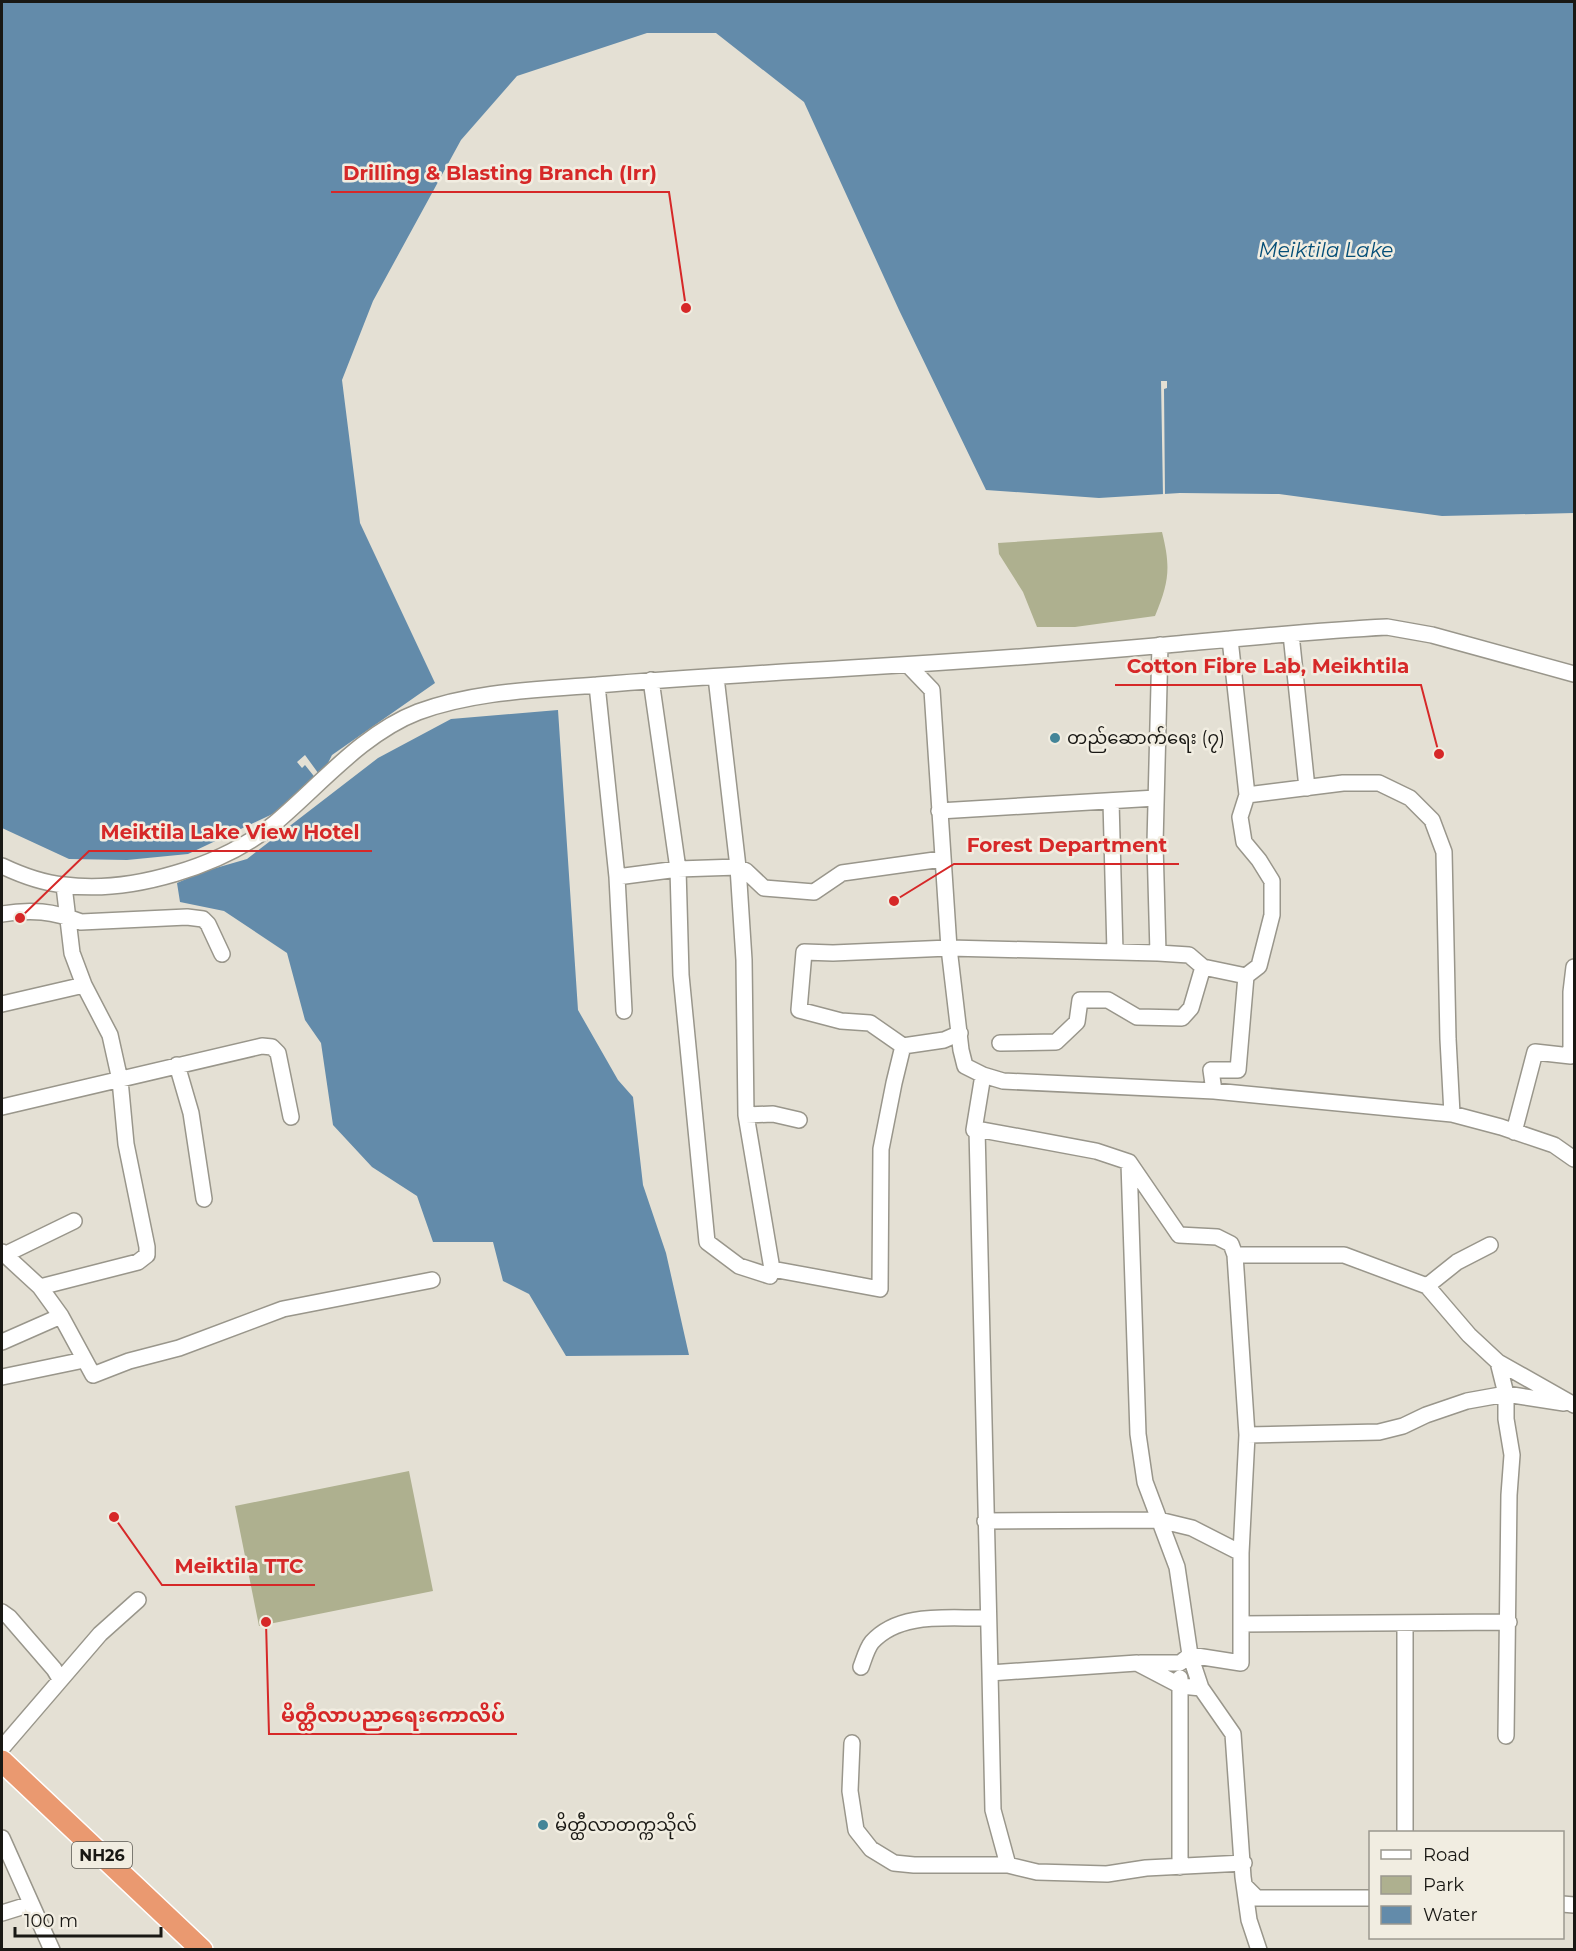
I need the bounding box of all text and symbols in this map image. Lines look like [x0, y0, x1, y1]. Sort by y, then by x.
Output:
callout: Drilling & Blasting Branch (Irr) [331, 154, 669, 192]
text: Drilling & Blasting Branch (Irr) [343, 161, 657, 185]
water label: Meiktila Lake [1259, 238, 1393, 262]
callout: Cotton Fibre Lab, Meikhtila [1115, 647, 1421, 685]
text: Cotton Fibre Lab, Meikhtila [1127, 654, 1409, 678]
place label: တည်ဆောက်ရေး (၇) [1067, 725, 1225, 753]
marker: တည်ဆောက်ရေး (၇) [1048, 731, 1062, 745]
callout: Meiktila Lake View Hotel [89, 813, 372, 851]
text: Meiktila Lake View Hotel [101, 820, 359, 844]
callout: Forest Department [954, 826, 1179, 864]
text: Forest Department [967, 833, 1168, 857]
callout: Meiktila TTC [162, 1547, 315, 1585]
text: Meiktila TTC [175, 1554, 304, 1578]
callout: မိတ္ထီလာပညာရေးကောလိပ် [269, 1696, 517, 1734]
text: မိတ္ထီလာပညာရေးကောလိပ် [281, 1702, 505, 1731]
place label: မိတ္ထီလာတက္ကသိုလ် [555, 1811, 697, 1840]
marker: မိတ္ထီလာတက္ကသိုလ် [536, 1818, 550, 1832]
legend [1369, 1831, 1564, 1939]
road number: NH26 [72, 1842, 132, 1868]
text: Road [1423, 1844, 1470, 1866]
text: Park [1423, 1874, 1464, 1896]
scale bar [15, 1900, 160, 1938]
text: Water [1423, 1904, 1478, 1926]
text: 100 m [24, 1910, 78, 1932]

